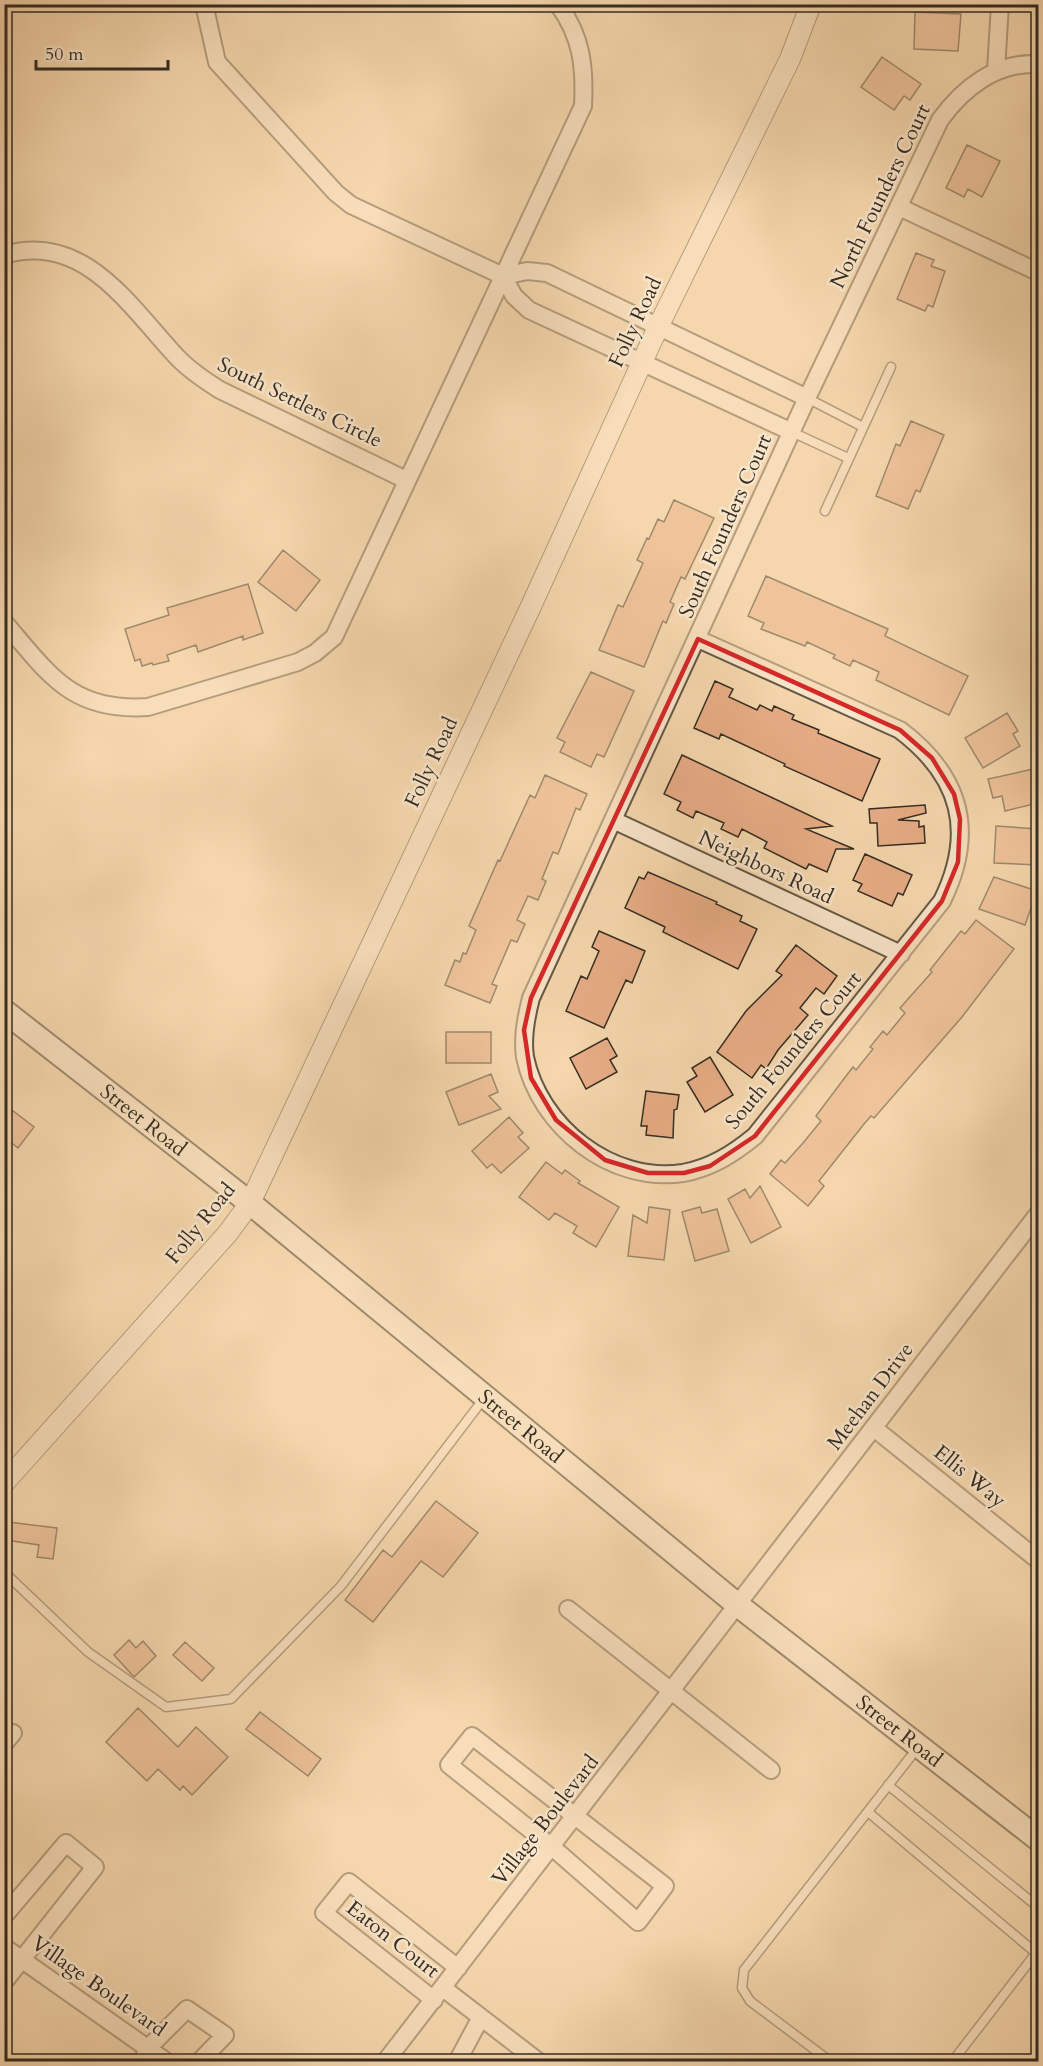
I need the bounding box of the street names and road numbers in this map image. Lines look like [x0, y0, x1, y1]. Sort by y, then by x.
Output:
street label: North Founders Court [823, 99, 938, 293]
street label: Folly Road [602, 272, 669, 372]
street label: South Settlers Circle [213, 350, 387, 455]
street label: South Founders Court [672, 429, 779, 623]
street label: Folly Road [398, 712, 465, 812]
street label: Neighbors Road [694, 824, 838, 911]
street label: South Founders Court [719, 965, 868, 1136]
street label: Street Road [94, 1077, 193, 1163]
street label: Folly Road [159, 1177, 242, 1270]
street label: Meehan Drive [820, 1337, 920, 1456]
street label: Street Road [472, 1383, 569, 1470]
street label: Ellis Way [927, 1438, 1012, 1515]
street label: Street Road [850, 1688, 948, 1774]
street label: Village Boulevard [485, 1749, 606, 1892]
street label: Eaton Court [340, 1894, 446, 1985]
street label: Village Boulevard [25, 1929, 172, 2044]

